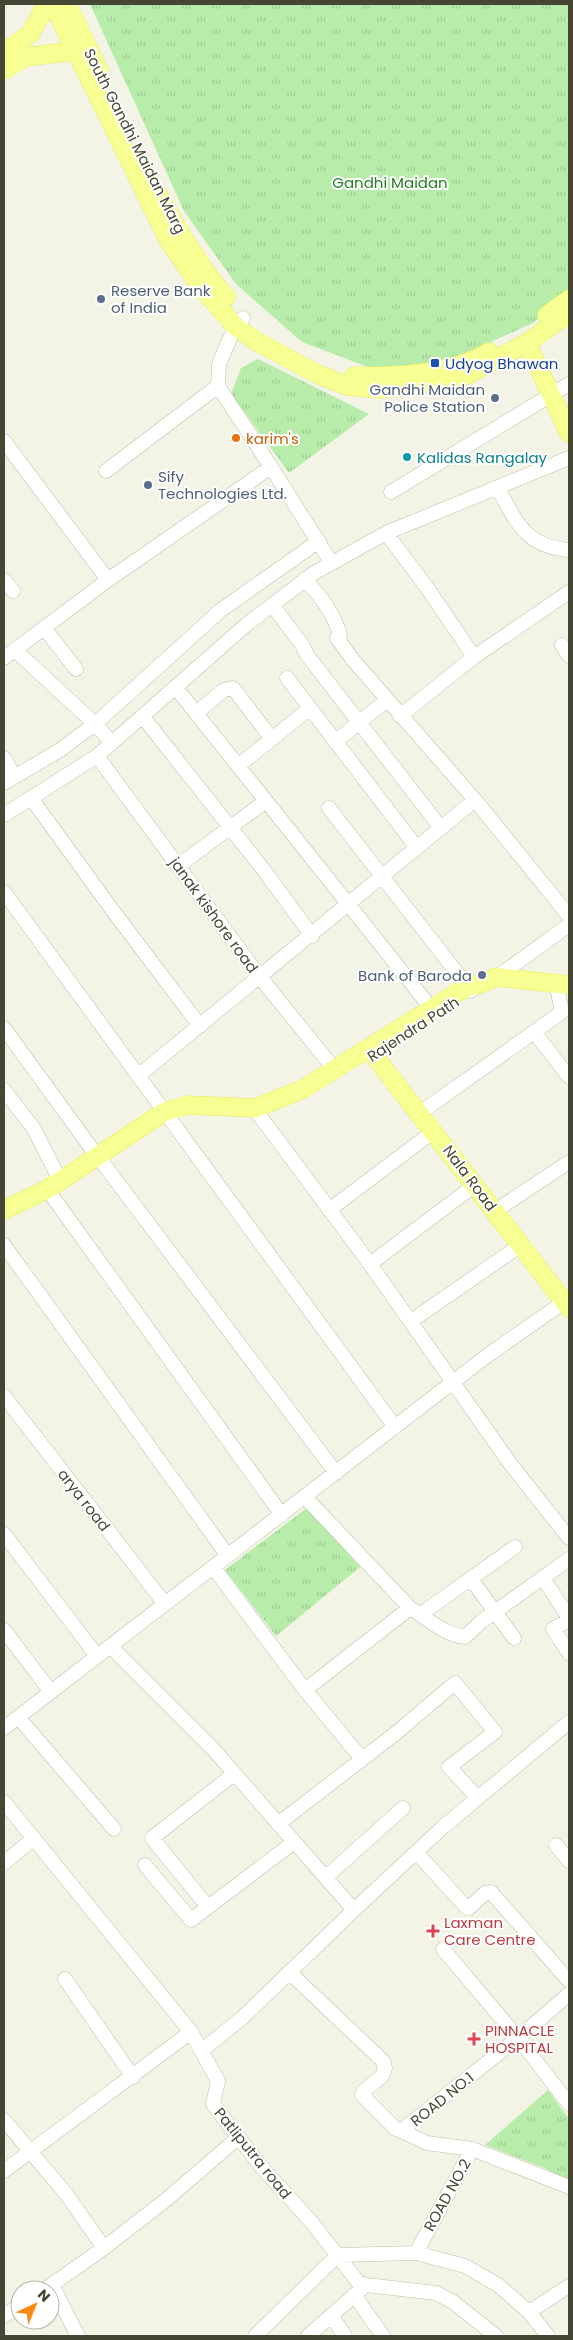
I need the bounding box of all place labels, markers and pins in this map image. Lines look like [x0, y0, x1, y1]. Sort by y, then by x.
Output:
place label: Reserve Bank of India [111, 280, 211, 318]
marker: Reserve Bank of India [95, 293, 107, 305]
place label: Udyog Bhawan [445, 353, 558, 374]
marker: Udyog Bhawan [429, 357, 441, 369]
place label: Gandhi Maidan Police Station [370, 379, 485, 417]
marker: Gandhi Maidan Police Station [489, 392, 501, 404]
place label: karim's [246, 428, 299, 449]
marker: karim's [230, 432, 242, 444]
place label: Kalidas Rangalay [417, 447, 548, 468]
marker: Kalidas Rangalay [401, 451, 413, 463]
place label: Sify Technologies Ltd. [158, 466, 287, 504]
marker: Sify Technologies Ltd. [142, 479, 154, 491]
place label: Bank of Baroda [358, 965, 472, 986]
marker: Bank of Baroda [476, 969, 488, 981]
place label: Laxman Care Centre [444, 1912, 535, 1950]
marker: Laxman Care Centre [426, 1924, 440, 1938]
place label: PINNACLE HOSPITAL [485, 2020, 554, 2058]
marker: PINNACLE HOSPITAL [467, 2032, 481, 2046]

